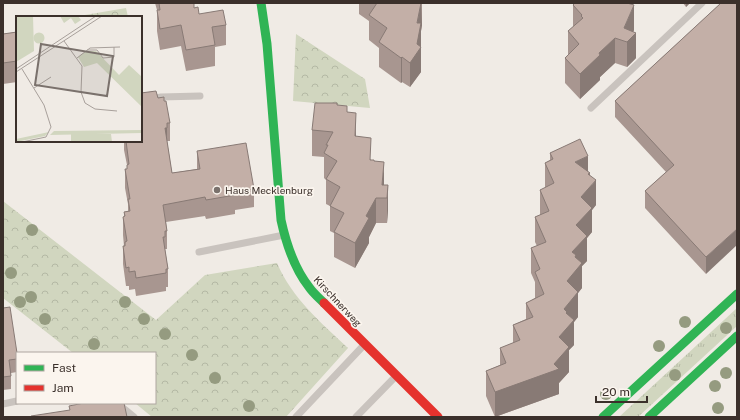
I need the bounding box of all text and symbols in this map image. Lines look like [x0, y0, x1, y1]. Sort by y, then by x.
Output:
inset map [16, 16, 142, 142]
place label: Haus Mecklenburg [225, 184, 313, 196]
marker: Haus Mecklenburg [212, 185, 222, 195]
street label: Kirschnerweg [312, 273, 364, 329]
legend [16, 352, 156, 404]
text: Fast [52, 361, 77, 375]
scale bar [596, 378, 647, 404]
text: Jam [52, 381, 74, 395]
text: 20 m [602, 385, 630, 399]

